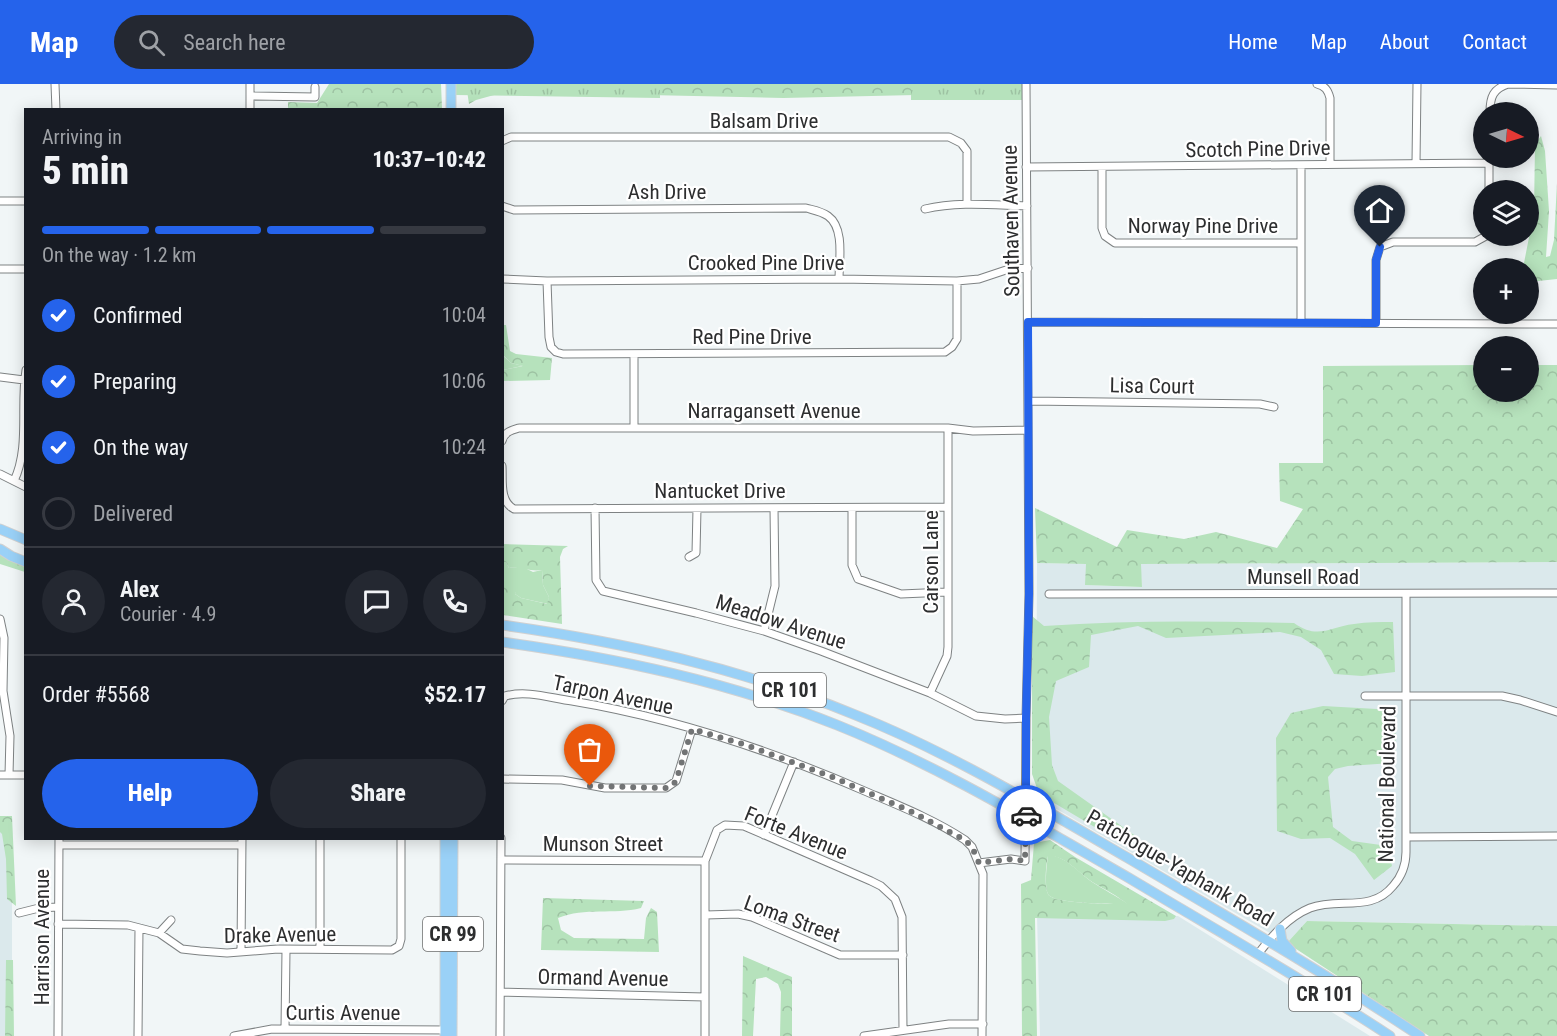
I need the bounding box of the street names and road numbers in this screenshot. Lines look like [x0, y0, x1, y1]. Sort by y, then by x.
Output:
street label: Balsam Drive [710, 109, 818, 133]
street label: Scotch Pine Drive [1185, 136, 1331, 162]
street label: Southaven Avenue [998, 145, 1024, 297]
street label: Ash Drive [628, 180, 706, 204]
street label: Norway Pine Drive [1128, 214, 1278, 238]
street label: Crooked Pine Drive [688, 251, 845, 275]
street label: Red Pine Drive [692, 325, 812, 349]
street label: Lisa Court [1109, 373, 1195, 399]
street label: Narragansett Avenue [687, 399, 861, 423]
street label: Nantucket Drive [654, 479, 786, 503]
street label: Carson Lane [919, 510, 943, 614]
street label: Munsell Road [1247, 565, 1359, 589]
street label: Meadow Avenue [713, 590, 849, 654]
street label: Tarpon Avenue [551, 671, 676, 720]
road number: CR 101 [754, 673, 826, 707]
street label: National Boulevard [1374, 705, 1400, 863]
street label: Forte Avenue [741, 802, 851, 865]
street label: Patchogue-Yaphank Road [1083, 805, 1277, 931]
street label: Munson Street [543, 832, 663, 856]
street label: Harrison Avenue [30, 869, 54, 1005]
street label: Loma Street [741, 891, 843, 947]
road number: CR 99 [423, 917, 483, 951]
street label: Drake Avenue [224, 922, 337, 948]
street label: Ormand Avenue [537, 965, 669, 991]
road number: CR 101 [1289, 977, 1361, 1011]
street label: Curtis Avenue [286, 1001, 401, 1025]

